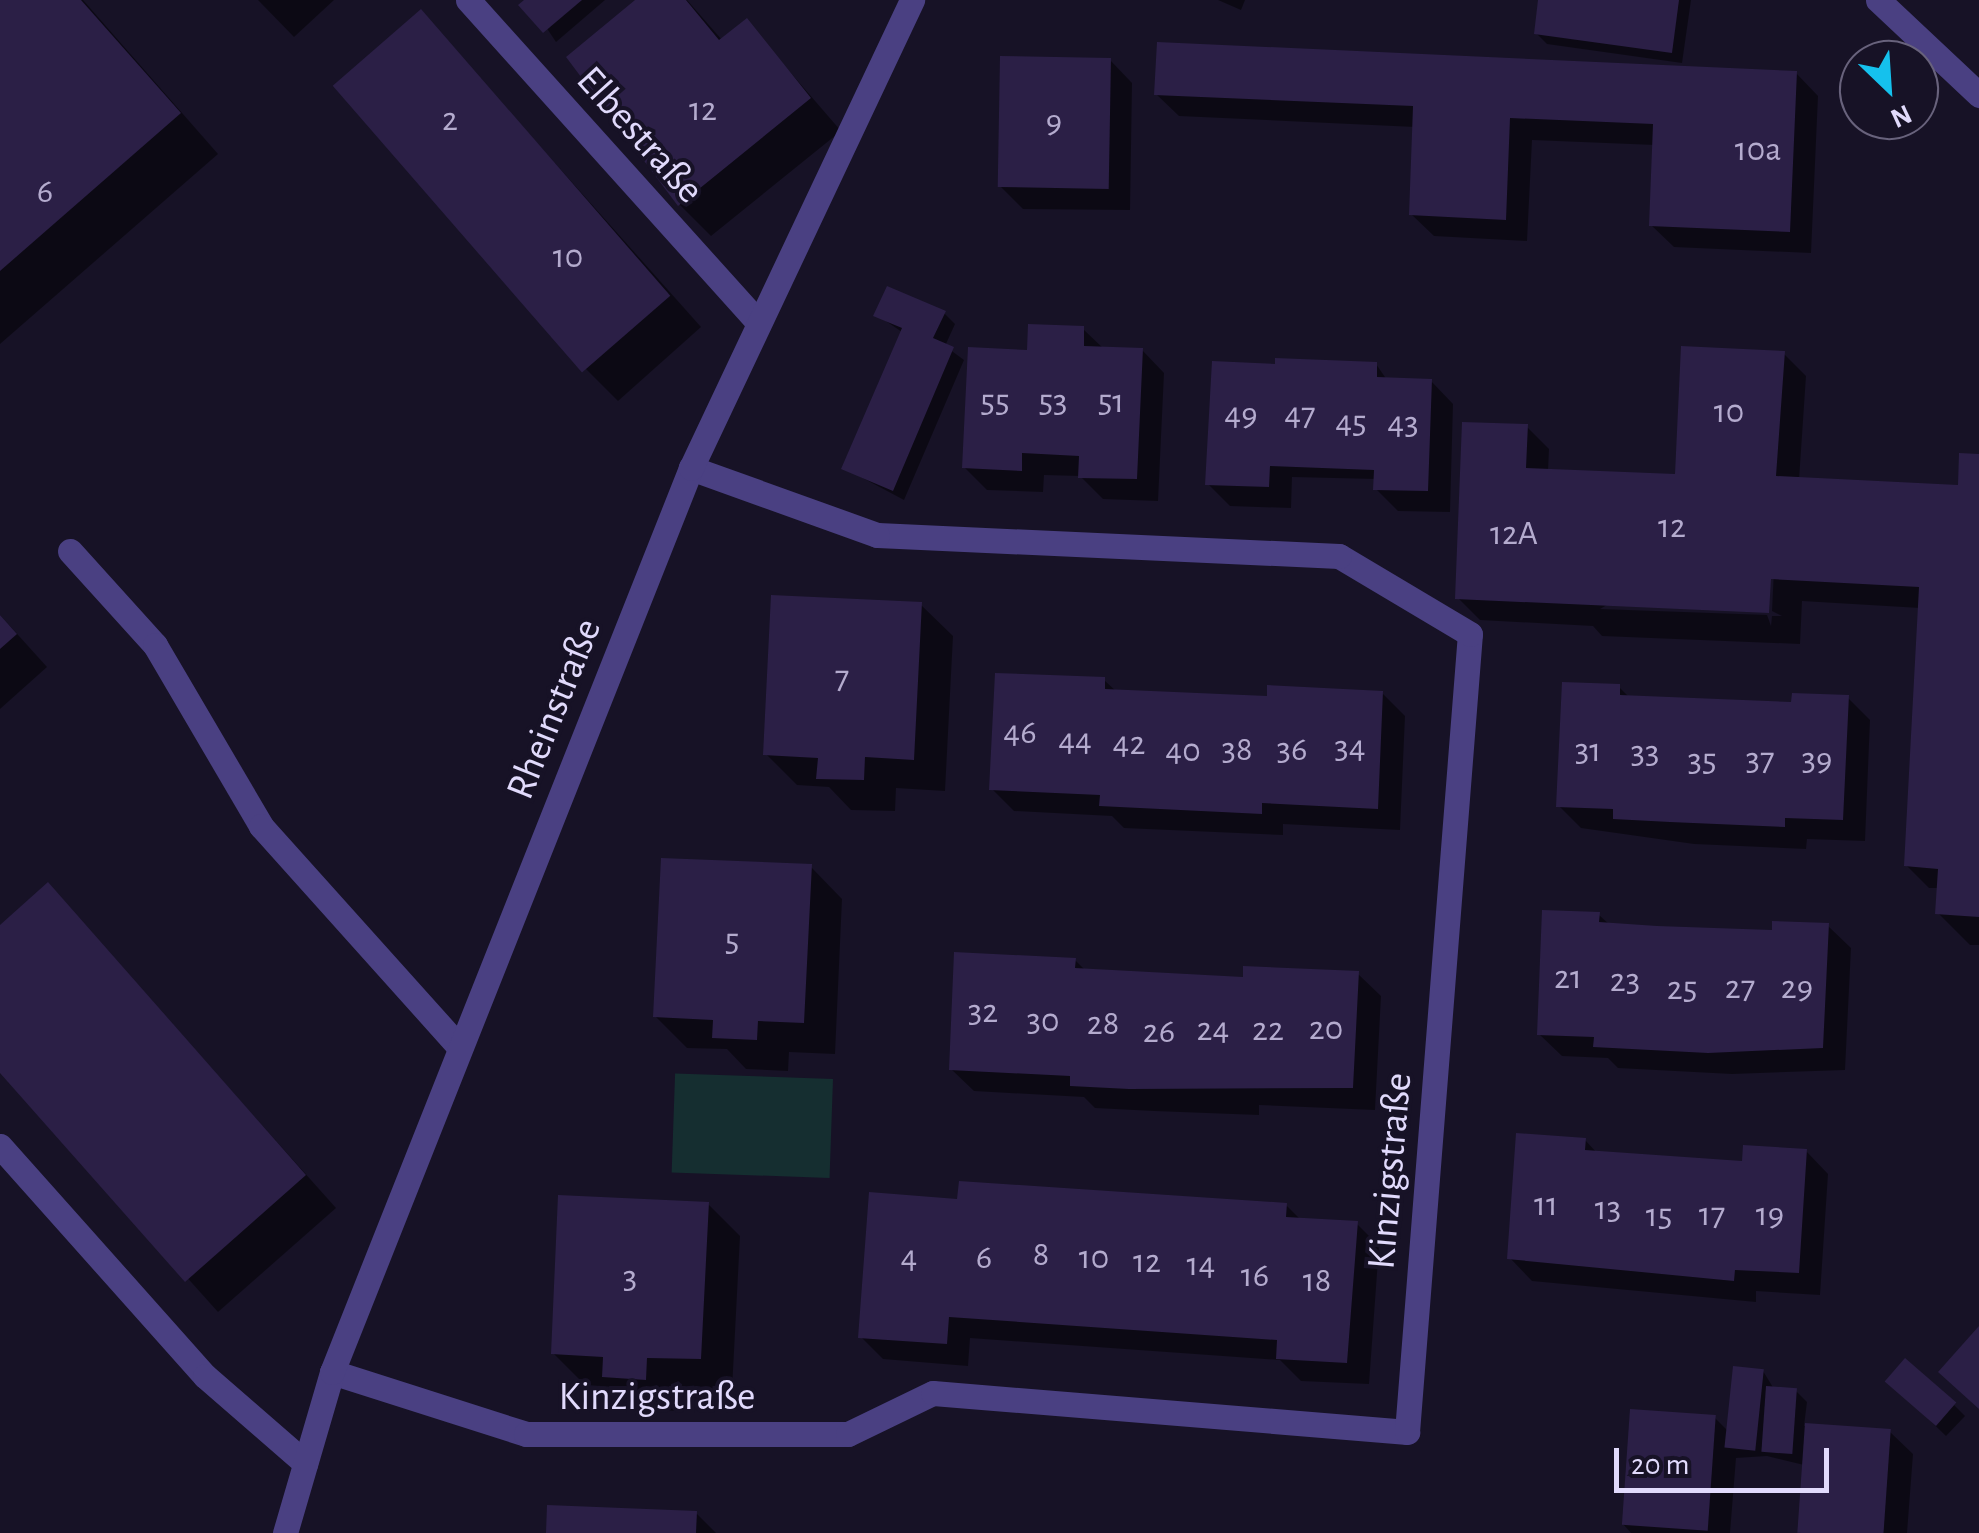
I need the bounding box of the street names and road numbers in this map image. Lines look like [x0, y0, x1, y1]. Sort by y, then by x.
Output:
street label: Elbestraße [566, 57, 714, 213]
street label: Rheinstraße [496, 612, 612, 806]
street label: Kinzigstraße [1358, 1071, 1422, 1271]
street label: Kinzigstraße [559, 1373, 755, 1421]

